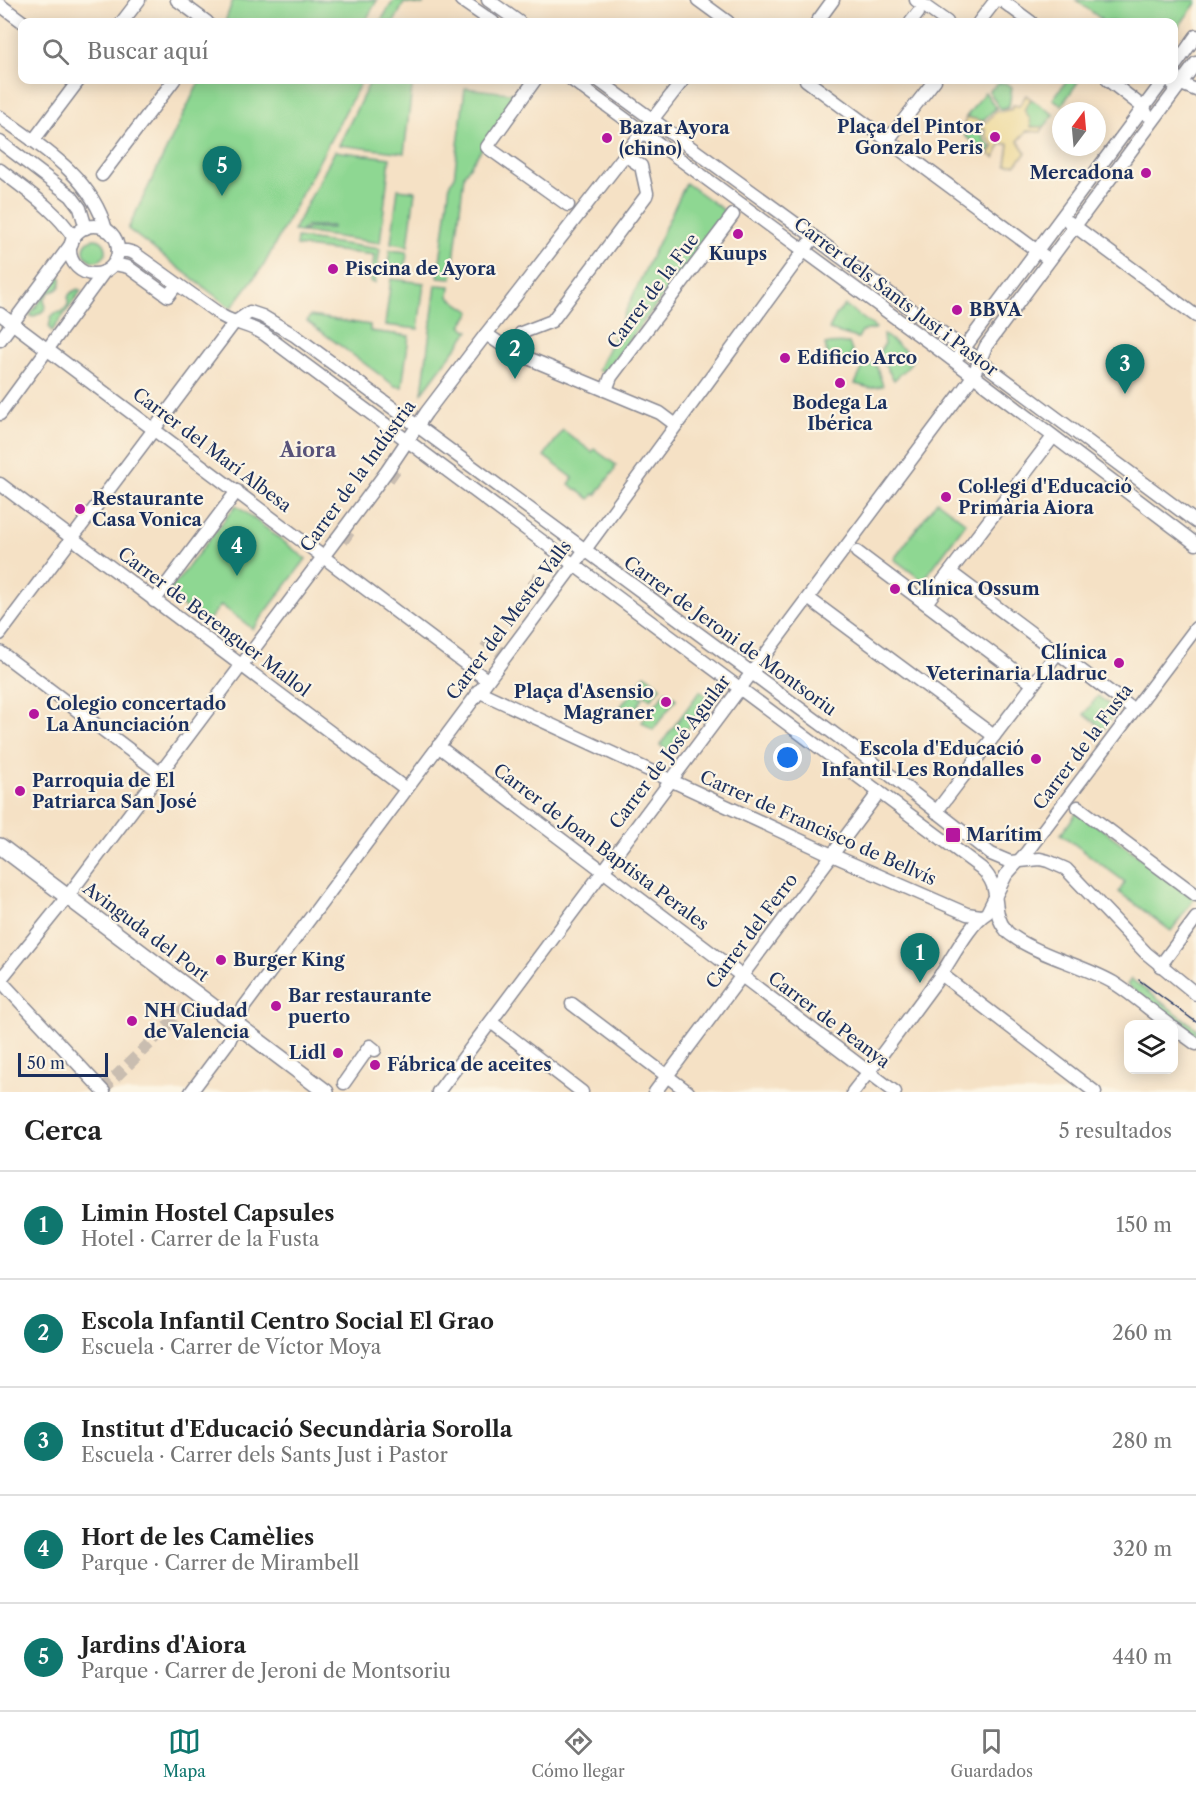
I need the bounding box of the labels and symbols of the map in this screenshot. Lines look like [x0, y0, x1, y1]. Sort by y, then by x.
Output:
north arrow [1052, 102, 1106, 156]
place label: Plaça del Pintor Gonzalo Peris [837, 116, 983, 159]
place label: Bazar Ayora (chino) [619, 117, 730, 160]
marker: Plaça del Pintor Gonzalo Peris [988, 130, 1002, 144]
marker: Bazar Ayora (chino) [600, 131, 614, 145]
pin: 5 [202, 146, 242, 196]
place label: Mercadona [1029, 162, 1135, 184]
marker: Mercadona [1139, 166, 1153, 180]
street label: Carrer dels Sants Just i Pastor [789, 213, 1003, 381]
marker: Kuups [731, 227, 745, 241]
street label: Carrer de la Fue [603, 229, 703, 353]
place label: Kuups [709, 243, 767, 265]
place label: Piscina de Ayora [345, 258, 497, 280]
marker: Piscina de Ayora [326, 262, 340, 276]
place label: BBVA [969, 299, 1023, 321]
marker: BBVA [950, 303, 964, 317]
pin: 2 [496, 330, 534, 379]
pin: 3 [1106, 344, 1144, 394]
place label: Edificio Arco [797, 347, 917, 369]
marker: Edificio Arco [778, 351, 792, 365]
marker: Bodega La Ibérica [833, 376, 847, 390]
street label: Carrer del Marí Albesa [128, 383, 296, 517]
place label: Bodega La Ibérica [792, 392, 888, 435]
street label: Carrer de la Indústria [296, 395, 421, 556]
district label: Aiora [279, 438, 337, 462]
place label: Col·legi d'Educació Primària Aiora [958, 476, 1132, 519]
place label: Restaurante Casa Vonica [92, 488, 204, 531]
marker: Col·legi d'Educació Primària Aiora [939, 490, 953, 504]
marker: Restaurante Casa Vonica [73, 502, 87, 516]
pin: 4 [218, 526, 256, 576]
street label: Carrer del Mestre Valls [442, 536, 576, 704]
street label: Carrer de Berenguer Mallol [114, 543, 314, 701]
street label: Carrer de Jeroni de Montsoriu [619, 551, 841, 721]
place label: Clínica Ossum [907, 578, 1040, 600]
marker: Clínica Ossum [888, 582, 902, 596]
place label: Clínica Veterinaria Lladruc [925, 642, 1108, 685]
marker: Clínica Veterinaria Lladruc [1112, 656, 1126, 670]
street label: Carrer de José Aguilar [605, 670, 735, 833]
street label: Carrer de la Fusta [1028, 679, 1138, 814]
place label: Plaça d'Asensio Magraner [514, 681, 654, 724]
place label: Colegio concertado La Anunciación [46, 693, 226, 736]
marker: Plaça d'Asensio Magraner [659, 695, 673, 709]
marker: Colegio concertado La Anunciación [27, 707, 41, 721]
place label: Escola d'Educació Infantil Les Rondalles [822, 738, 1024, 781]
your location [773, 743, 802, 772]
marker: Escola d'Educació Infantil Les Rondalles [1029, 752, 1043, 766]
street label: Carrer de Joan Baptista Perales [489, 759, 713, 935]
street label: Carrer de Francisco de Bellvís [696, 766, 940, 890]
place label: Parroquia de El Patriarca San José [32, 770, 197, 813]
marker: Parroquia de El Patriarca San José [13, 784, 27, 798]
place label: Marítim [966, 824, 1042, 846]
marker: Marítim [944, 826, 962, 844]
street label: Carrer del Ferro [702, 869, 802, 993]
street label: Avinguda del Port [78, 877, 214, 987]
pin: 1 [900, 934, 940, 983]
place label: Burger King [233, 949, 345, 971]
marker: Burger King [214, 953, 228, 967]
street label: Carrer de Peanya [764, 967, 895, 1073]
place label: Bar restaurante puerto [288, 985, 432, 1028]
marker: Bar restaurante puerto [269, 999, 283, 1013]
place label: NH Ciudad de Valencia [144, 1000, 250, 1043]
marker: NH Ciudad de Valencia [125, 1014, 139, 1028]
place label: Lidl [289, 1042, 326, 1064]
marker: Lidl [331, 1046, 345, 1060]
scale bar [18, 1050, 108, 1078]
place label: Fábrica de aceites [387, 1054, 552, 1076]
marker: Fábrica de aceites [368, 1058, 382, 1072]

